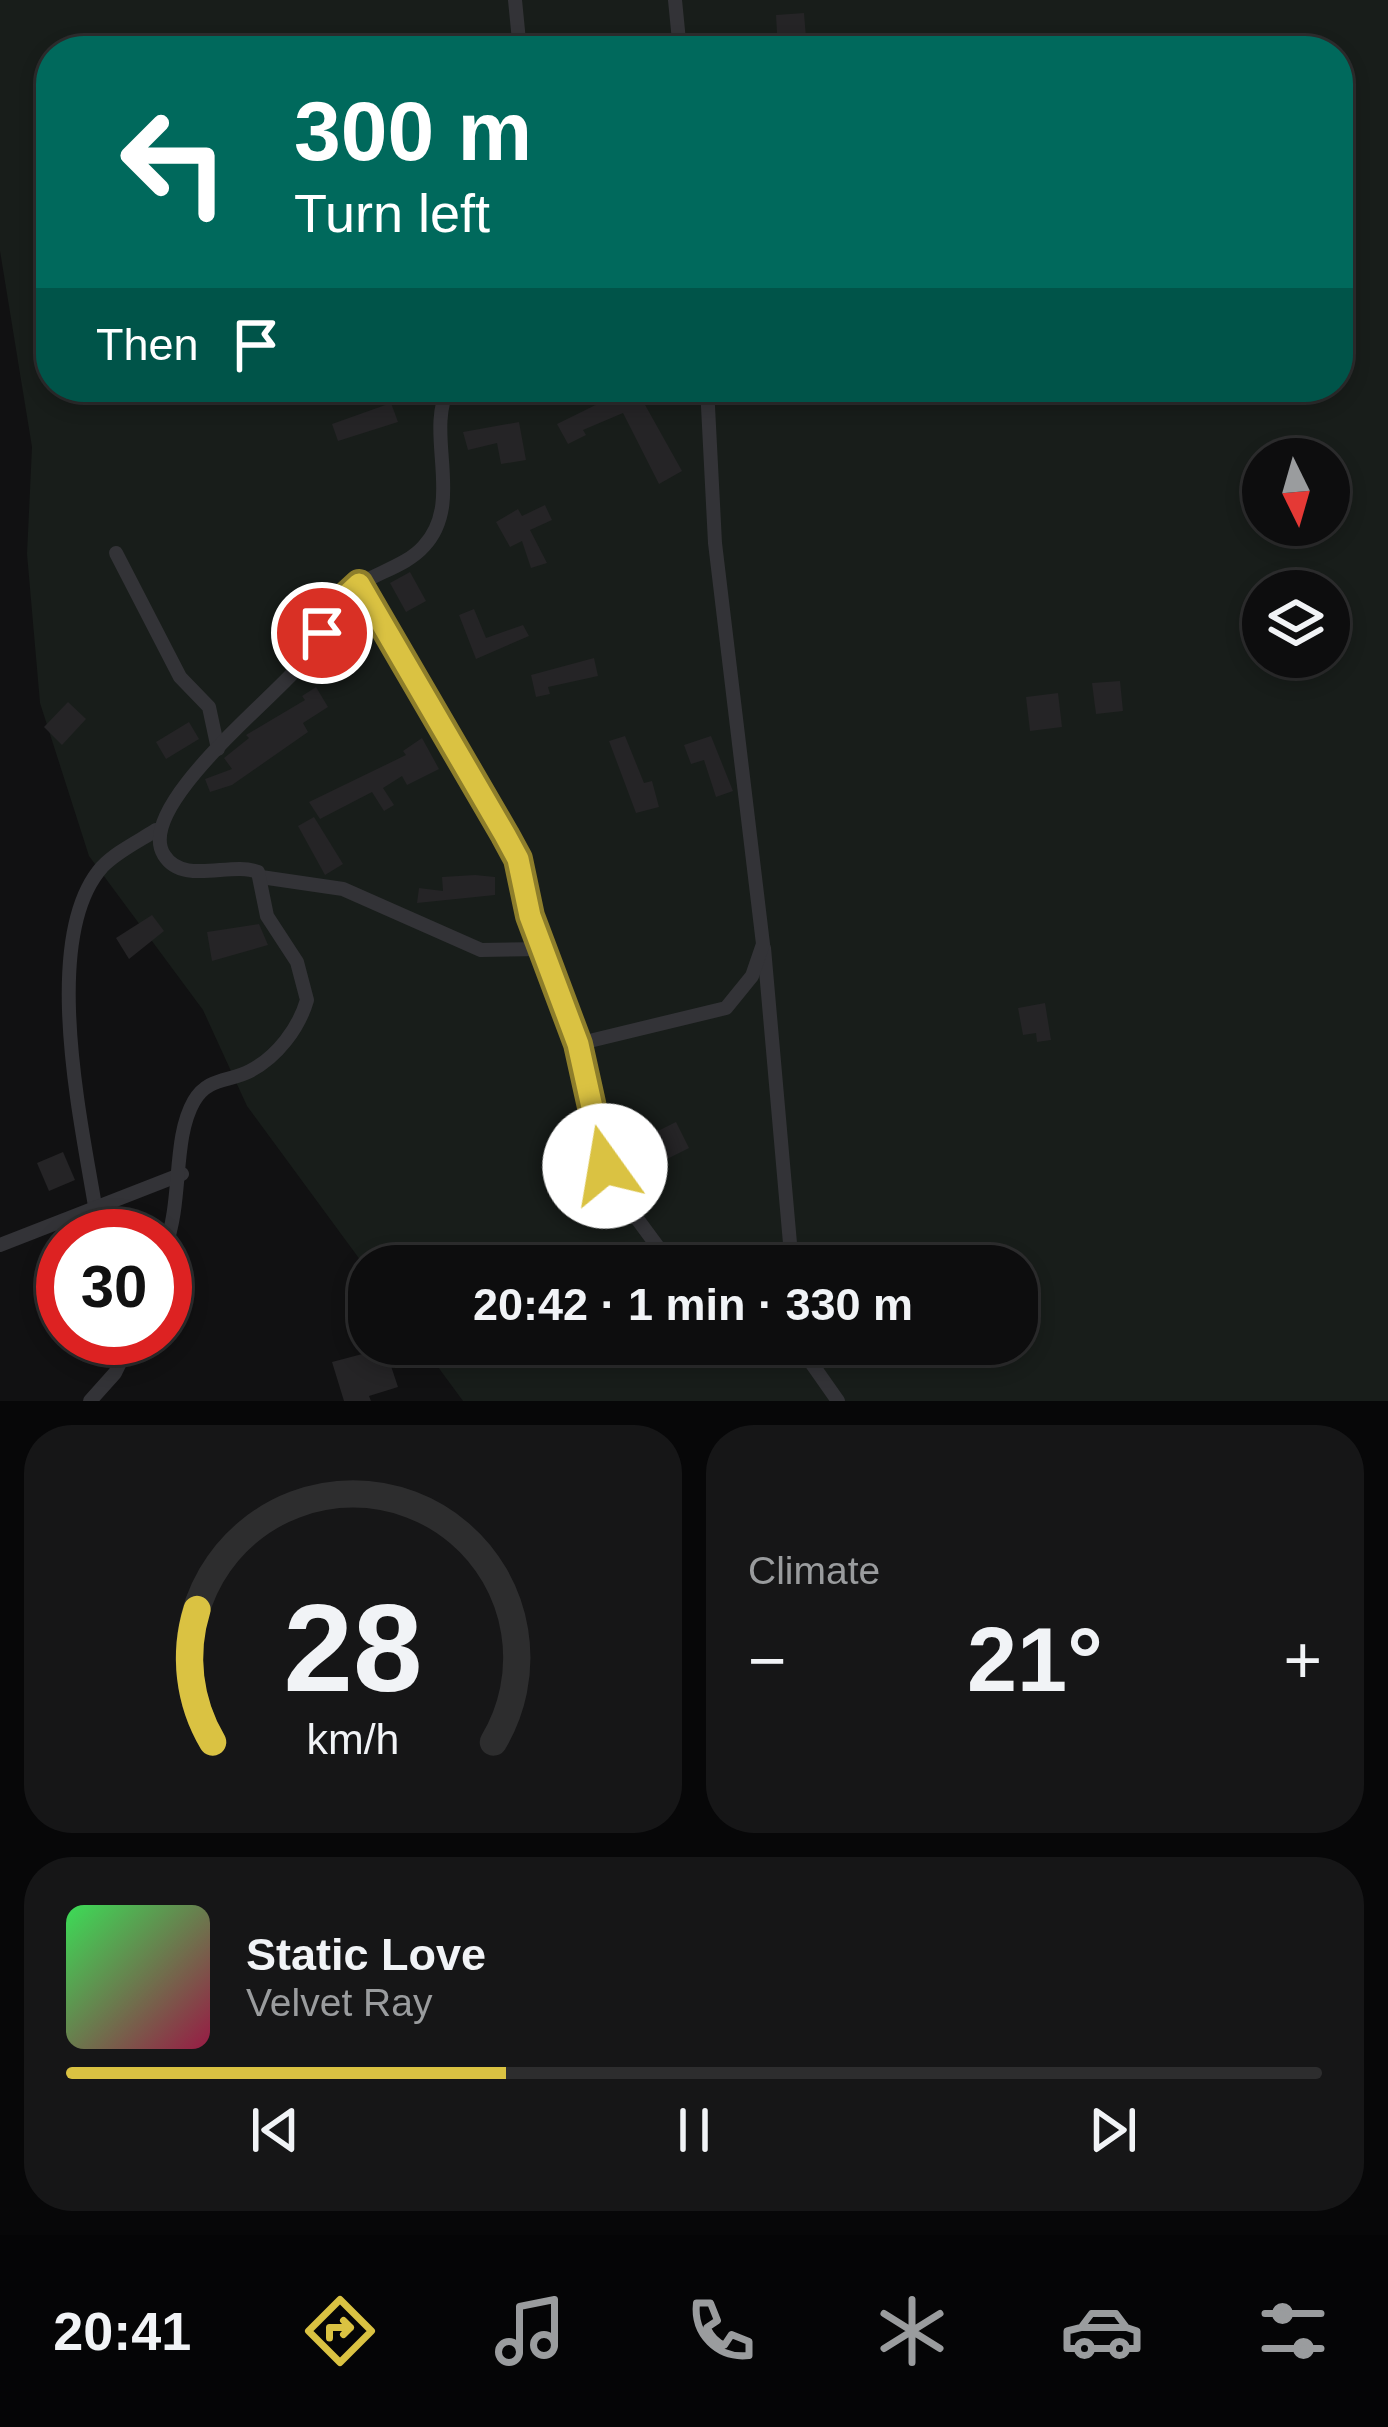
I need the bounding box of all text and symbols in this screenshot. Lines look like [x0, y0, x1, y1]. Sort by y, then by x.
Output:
icon: left [96, 84, 252, 240]
text: 300 m [294, 84, 532, 178]
text: Turn left [294, 183, 490, 243]
icon: arrive [223, 312, 289, 378]
text: Then [96, 319, 199, 370]
north arrow [1242, 438, 1350, 546]
map controls [1242, 438, 1350, 678]
button: layers [1242, 570, 1350, 678]
pin [271, 582, 373, 684]
icon: arrive [289, 600, 355, 666]
position arrow [542, 1103, 668, 1229]
speed limit sign: 30 [36, 1209, 192, 1365]
text: 20:42 · 1 min · 330 m [473, 1279, 913, 1330]
text: Climate [748, 1549, 880, 1592]
text: 28 [284, 1578, 422, 1717]
text: 21° [967, 1610, 1103, 1710]
text: − [748, 1623, 787, 1697]
text: + [1283, 1623, 1322, 1697]
text: km/h [307, 1715, 399, 1763]
text: Static Love [246, 1929, 486, 1980]
text: Velvet Ray [246, 1981, 432, 2024]
icon: previous [242, 2097, 308, 2163]
icon: pause [661, 2097, 727, 2163]
icon: next [1080, 2097, 1146, 2163]
icon: directions [298, 2289, 382, 2373]
icon: music [488, 2289, 572, 2373]
icon: phone [679, 2289, 763, 2373]
icon: climate [870, 2289, 954, 2373]
icon: car [1060, 2289, 1144, 2373]
icon: filters [1251, 2289, 1335, 2373]
text: 20:41 [53, 2301, 191, 2361]

